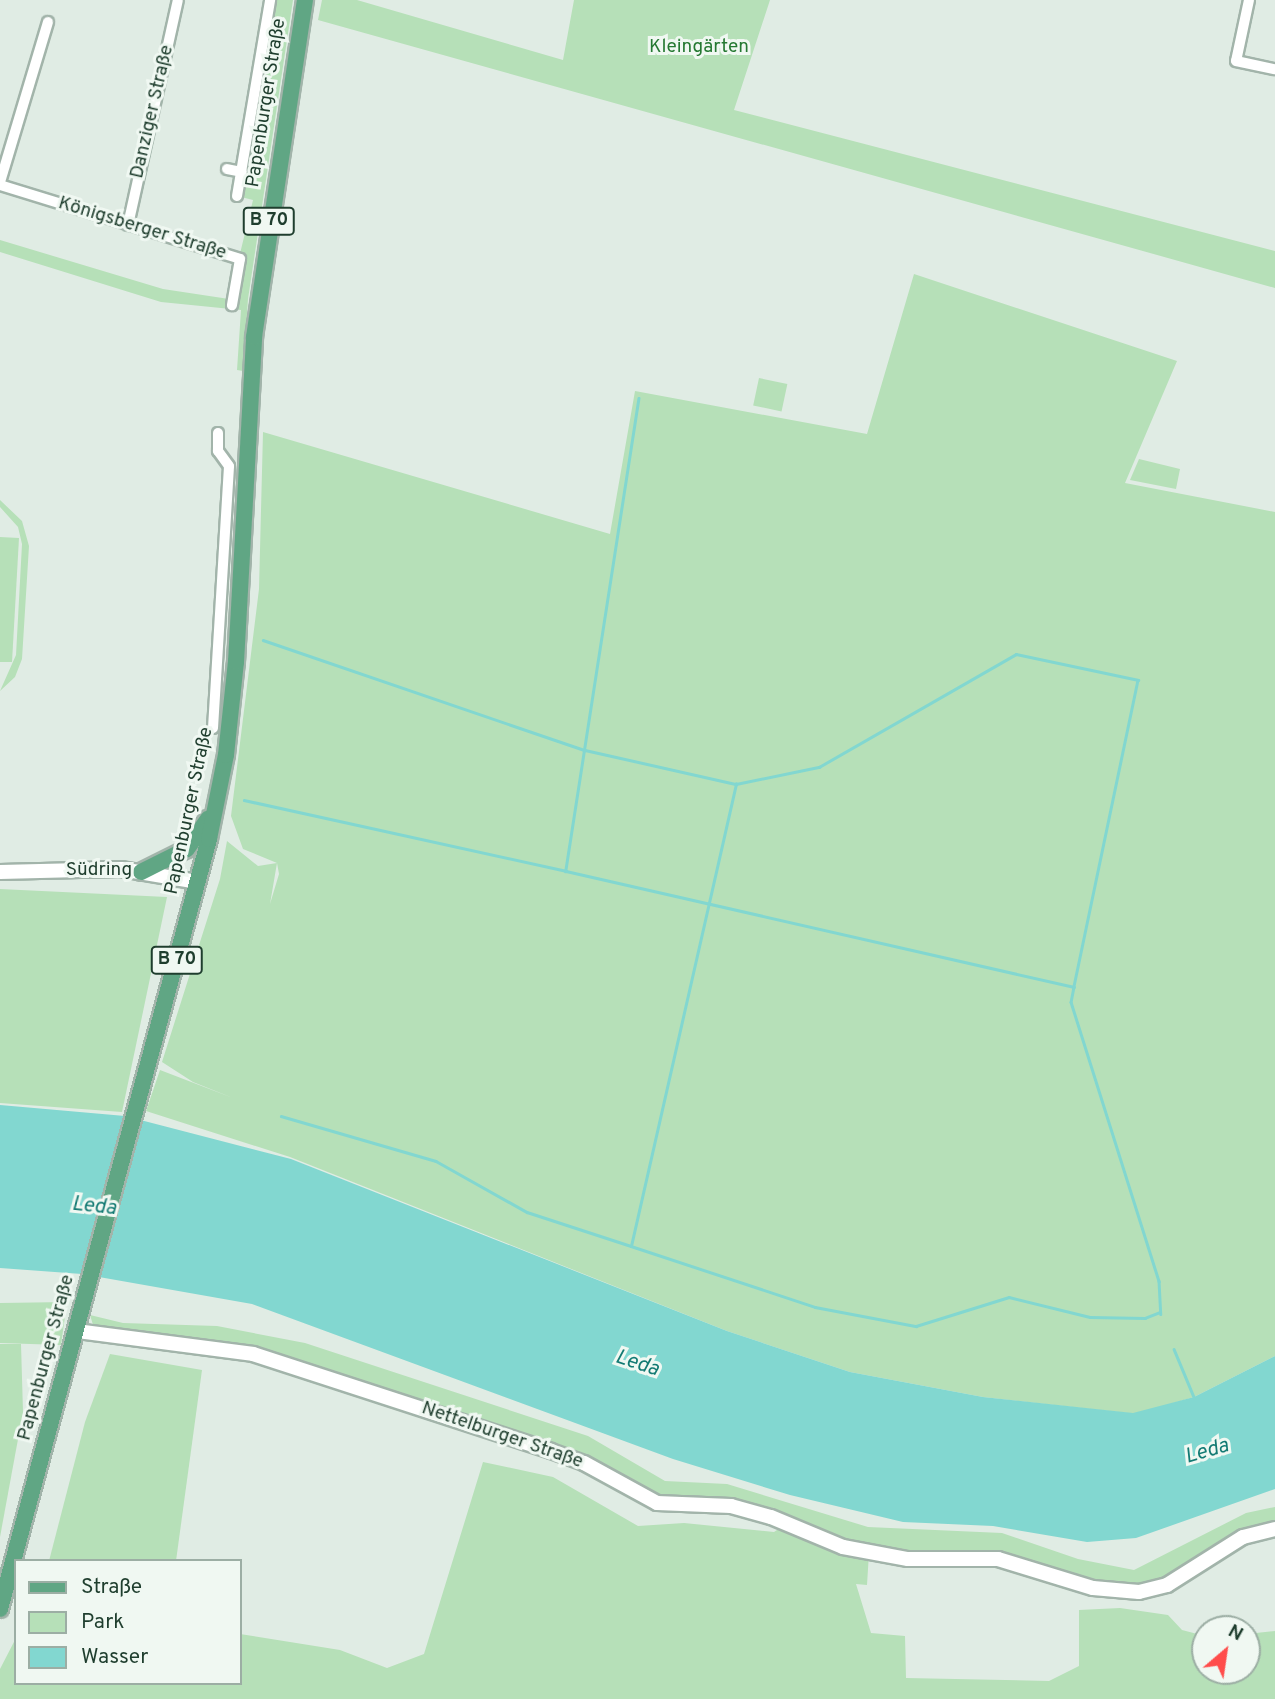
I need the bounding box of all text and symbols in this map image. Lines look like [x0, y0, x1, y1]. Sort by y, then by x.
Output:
street label: Papenburger Straße [242, 17, 292, 189]
park label: Kleingärten [649, 37, 749, 59]
street label: Danziger Straße [127, 43, 179, 181]
street label: Königsberger Straße [55, 193, 229, 265]
road number: B 70 [243, 206, 295, 236]
street label: Papenburger Straße [161, 725, 219, 897]
street label: Südring [66, 860, 132, 882]
road number: B 70 [151, 945, 203, 974]
water label: Leda [71, 1192, 117, 1222]
street label: Papenburger Straße [14, 1273, 80, 1443]
water label: Leda [612, 1345, 662, 1383]
street label: Nettelburger Straße [418, 1398, 586, 1474]
water label: Leda [1182, 1434, 1232, 1470]
legend [14, 1559, 242, 1685]
text: Straße [81, 1574, 142, 1601]
text: Park [81, 1609, 124, 1636]
north arrow [1191, 1615, 1261, 1685]
text: N [1223, 1620, 1247, 1647]
text: Wasser [81, 1644, 148, 1671]

